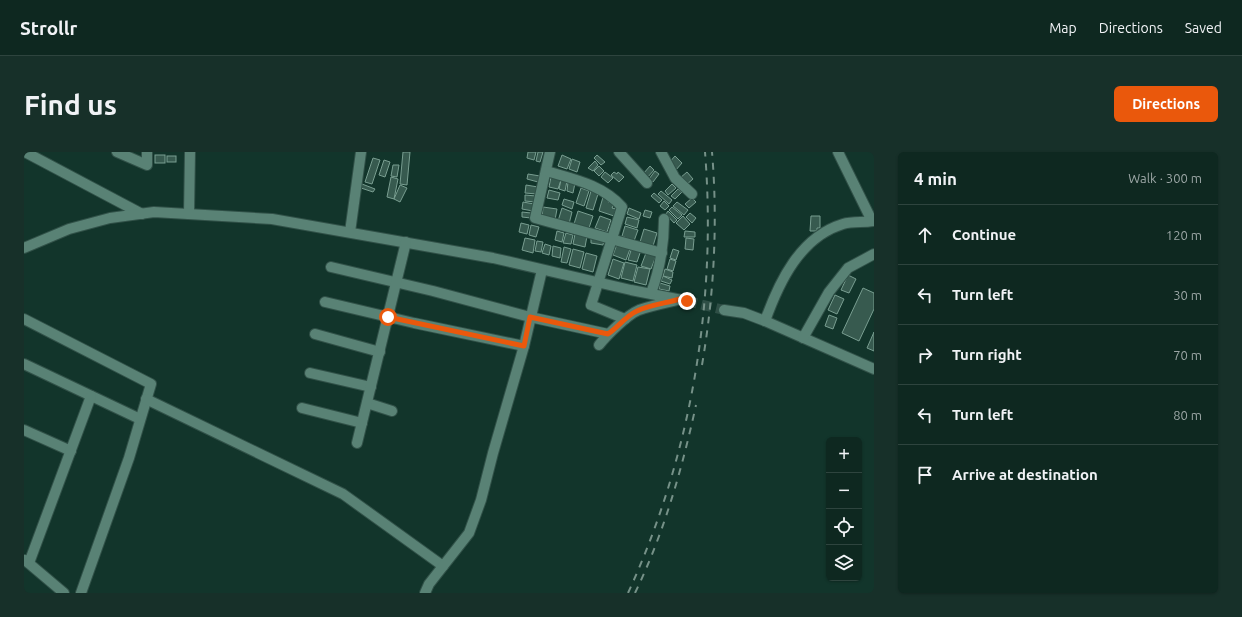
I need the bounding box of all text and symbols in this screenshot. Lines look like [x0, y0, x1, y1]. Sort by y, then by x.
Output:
text: Strollr [20, 17, 77, 39]
text: Map [1049, 20, 1077, 36]
text: Directions [1099, 20, 1163, 36]
text: Saved [1185, 20, 1222, 36]
button: Directions [1114, 86, 1218, 122]
text: Find us [24, 89, 117, 120]
text: 4 min [914, 169, 957, 188]
text: Walk · 300 m [1128, 171, 1202, 185]
icon: ahead [914, 224, 936, 246]
text: Continue [952, 226, 1016, 243]
text: 120 m [1166, 228, 1202, 242]
icon: left [914, 284, 936, 306]
text: Turn left [952, 286, 1013, 303]
text: 30 m [1173, 288, 1202, 302]
route end [678, 292, 696, 310]
route start [379, 308, 397, 326]
icon: right [914, 344, 936, 366]
text: Turn right [952, 346, 1022, 363]
text: 70 m [1173, 348, 1202, 362]
icon: left [914, 404, 936, 426]
text: Turn left [952, 406, 1013, 423]
text: 80 m [1173, 408, 1202, 422]
map controls [826, 437, 862, 581]
button: + [826, 437, 862, 473]
icon: arrive [914, 464, 936, 486]
text: Arrive at destination [952, 466, 1098, 483]
button: − [826, 473, 862, 509]
button: locate [826, 509, 862, 545]
button: layers [826, 545, 862, 581]

